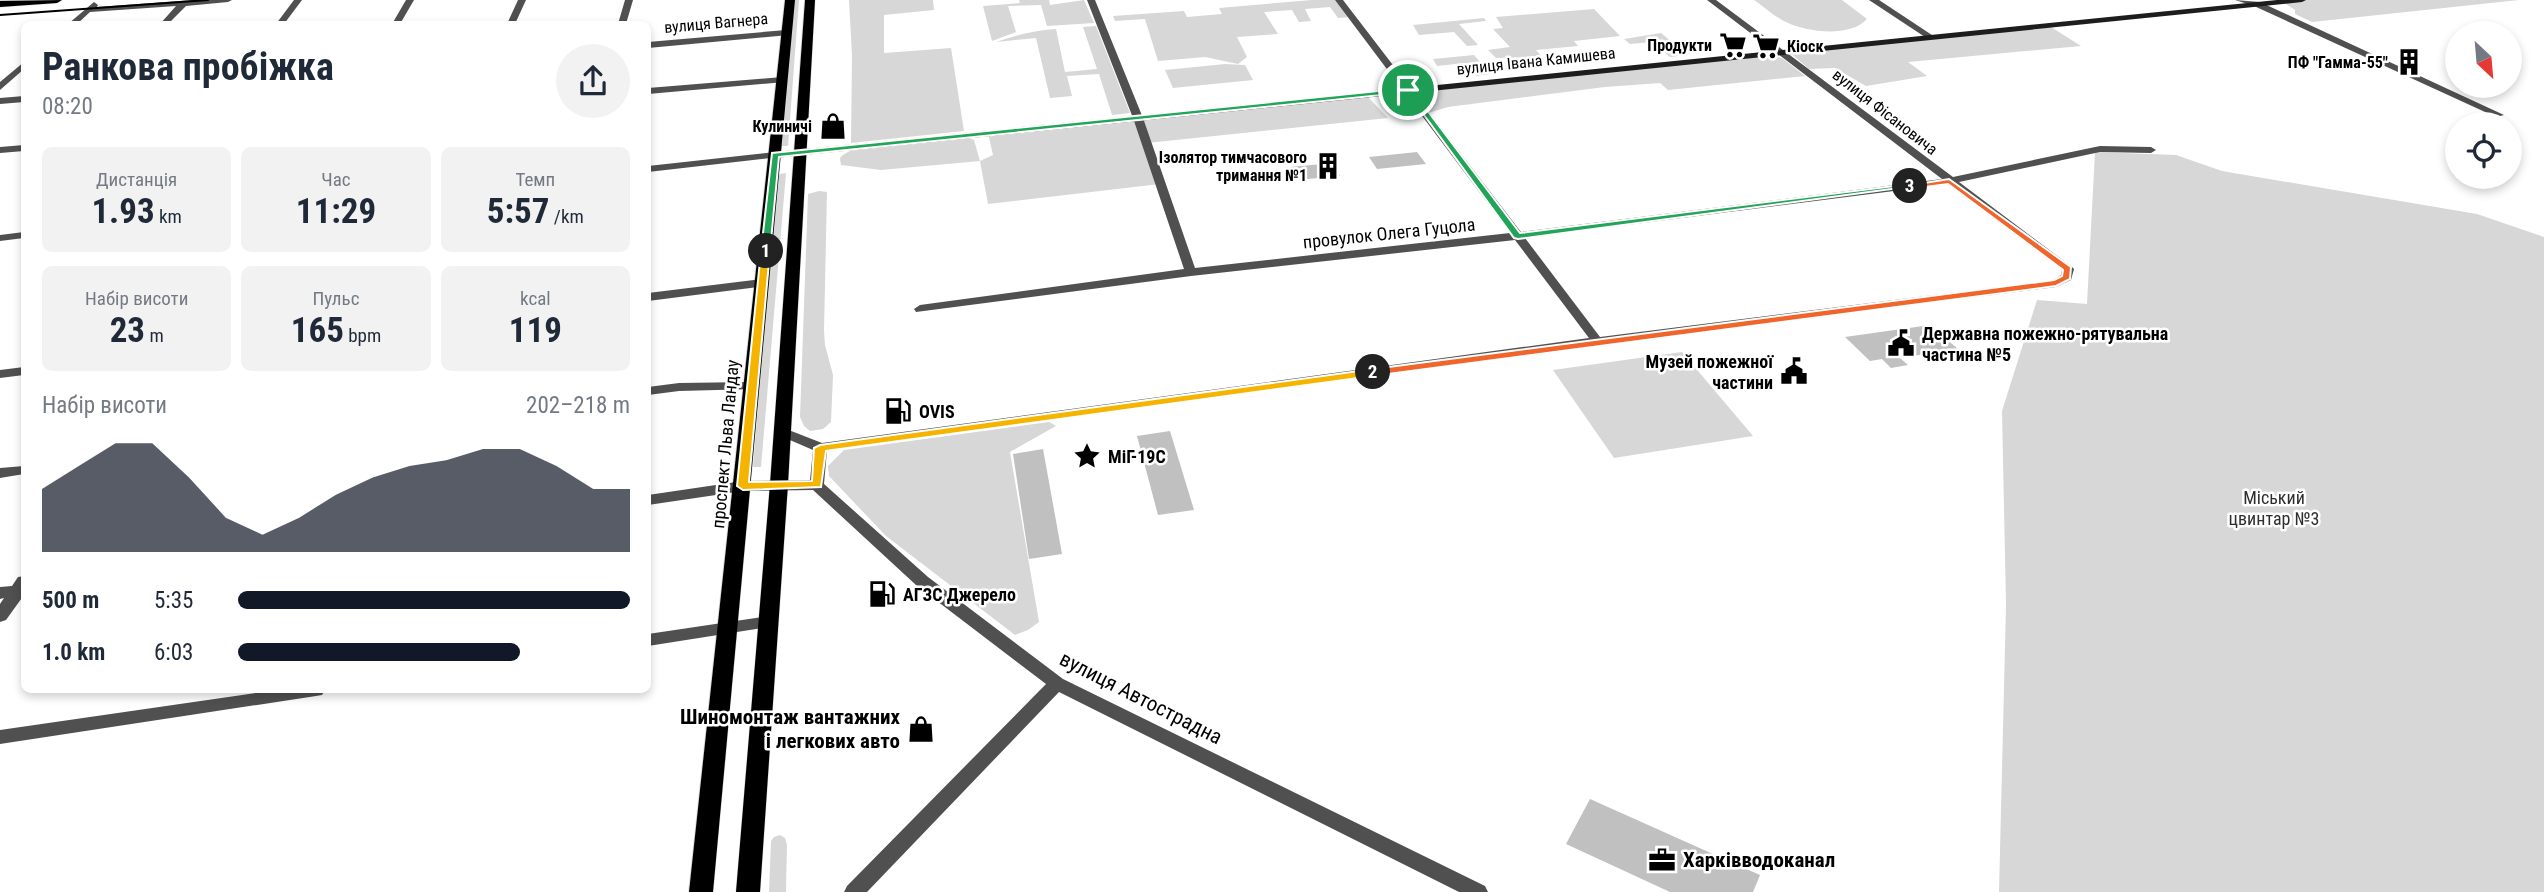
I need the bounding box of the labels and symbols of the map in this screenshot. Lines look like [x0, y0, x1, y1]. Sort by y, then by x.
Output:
street label: вулиця Вагнера [663, 9, 769, 37]
north arrow [2445, 21, 2522, 98]
supermarket icon: Продукти [1718, 30, 1748, 60]
supermarket icon: Кіоск [1751, 31, 1781, 61]
place label: Продукти [1647, 36, 1712, 55]
place label: Кіоск [1787, 37, 1823, 56]
street label: вулиця Івана Камишева [1456, 43, 1616, 79]
building icon: ПФ "Гамма-55" [2394, 47, 2424, 77]
place label: ПФ "Гамма-55" [2288, 53, 2388, 72]
pin [1378, 60, 1438, 120]
street label: вулиця Фісановича [1829, 65, 1941, 159]
shop icon: Кулиничі [818, 111, 848, 141]
place label: Кулиничі [753, 117, 812, 136]
place label: Ізолятор тимчасового тримання №1 [1159, 148, 1307, 185]
building icon: Ізолятор тимчасового тримання №1 [1313, 151, 1343, 181]
pin: 3 [1892, 168, 1927, 204]
street label: провулок Олега Гуцола [1302, 214, 1476, 252]
pin: 1 [748, 233, 784, 268]
place label: Державна пожежно-рятувальна частина №5 [1922, 323, 2168, 365]
public building icon: Державна пожежно-рятувальна частина №5 [1886, 328, 1916, 358]
place label: Музей пожежної частини [1646, 351, 1774, 393]
pin: 2 [1356, 354, 1390, 390]
public building icon: Музей пожежної частини [1779, 356, 1809, 386]
street label: проспект Льва Ландау [707, 358, 743, 529]
fuel station icon: OVIS [883, 396, 913, 426]
place label: OVIS [919, 401, 955, 422]
place icon: МіГ-19С [1072, 441, 1102, 471]
place label: МіГ-19С [1108, 446, 1166, 467]
park label: Міський цвинтар №3 [2229, 487, 2319, 529]
fuel station icon: АГЗС Джерело [867, 579, 897, 609]
place label: АГЗС Джерело [903, 584, 1016, 605]
street label: вулиця Автострадна [1056, 647, 1226, 749]
place label: Шиномонтаж вантажних і легкових авто [680, 705, 901, 753]
shop icon: Шиномонтаж вантажних і легкових авто [906, 714, 936, 744]
office icon: Харківводоканал [1647, 845, 1677, 875]
place label: Харківводоканал [1683, 848, 1835, 872]

